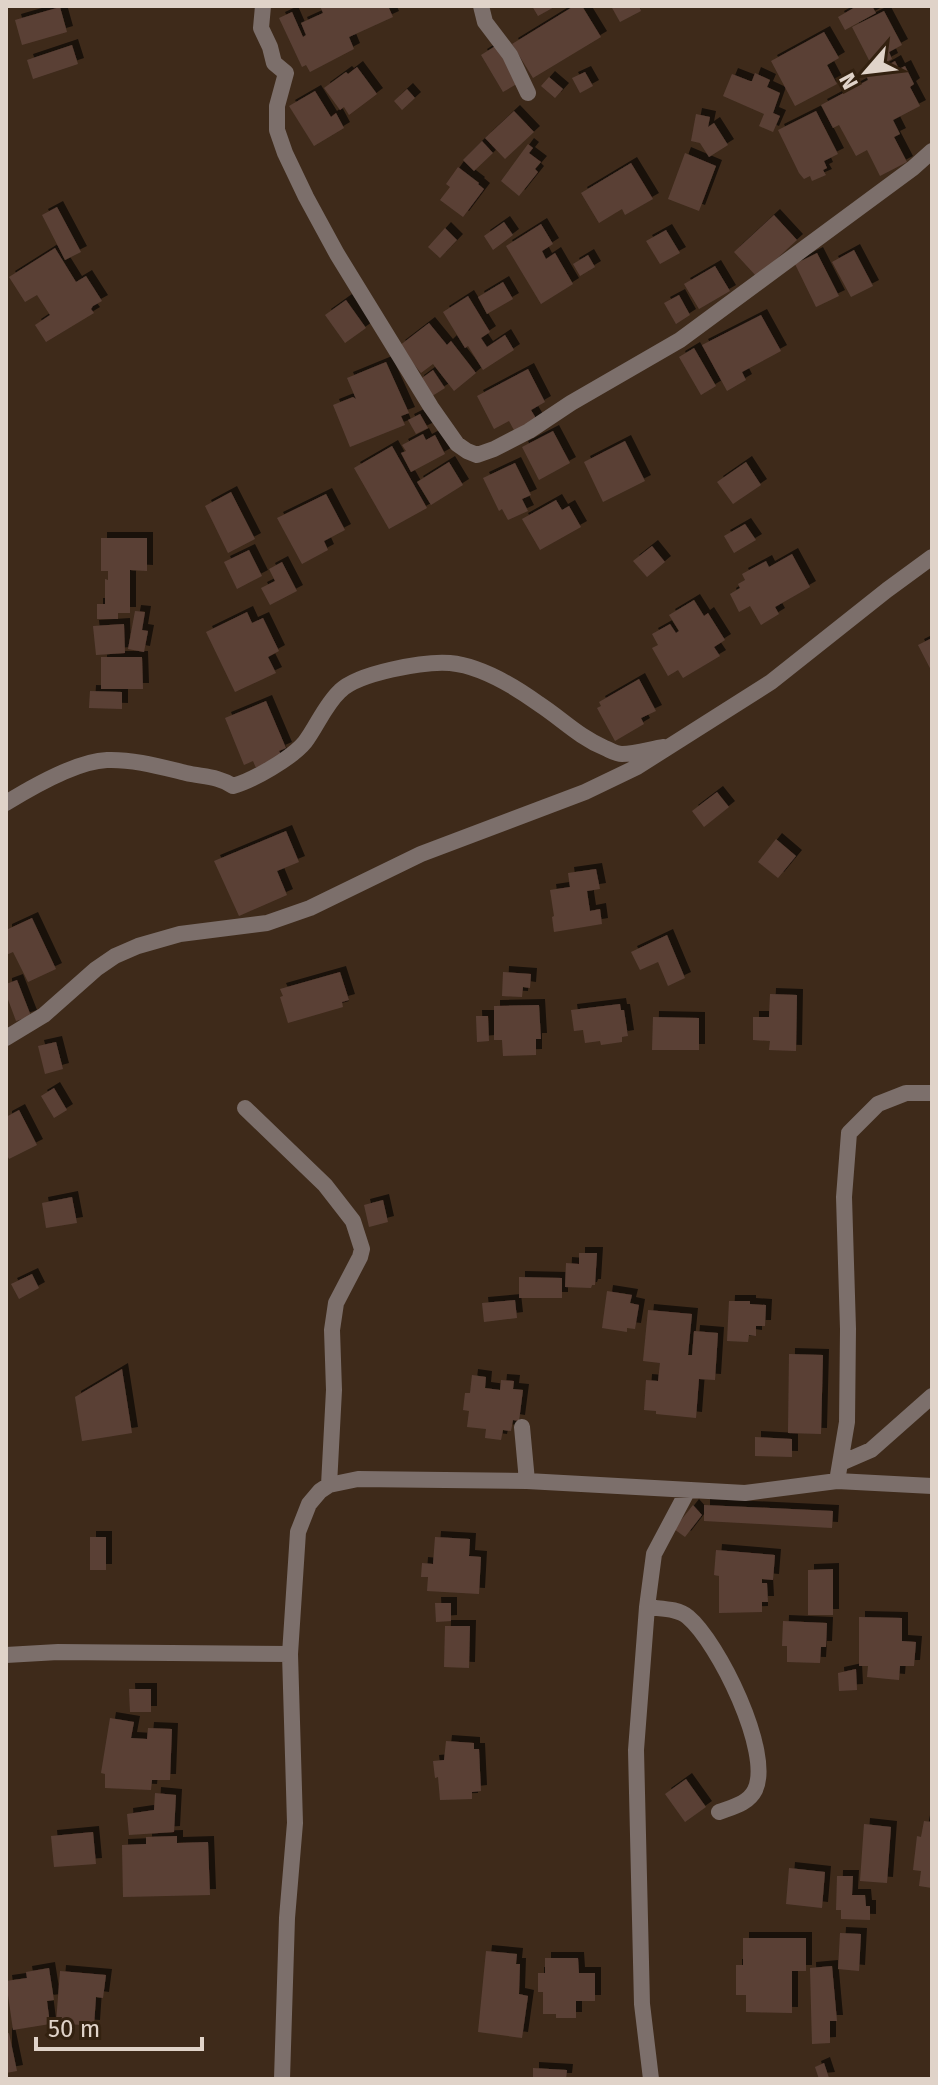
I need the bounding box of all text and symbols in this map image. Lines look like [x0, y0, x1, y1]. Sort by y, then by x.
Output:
north arrow [826, 32, 906, 112]
text: N [833, 68, 864, 94]
scale bar [36, 2001, 202, 2051]
text: 50 m [48, 2015, 100, 2043]

